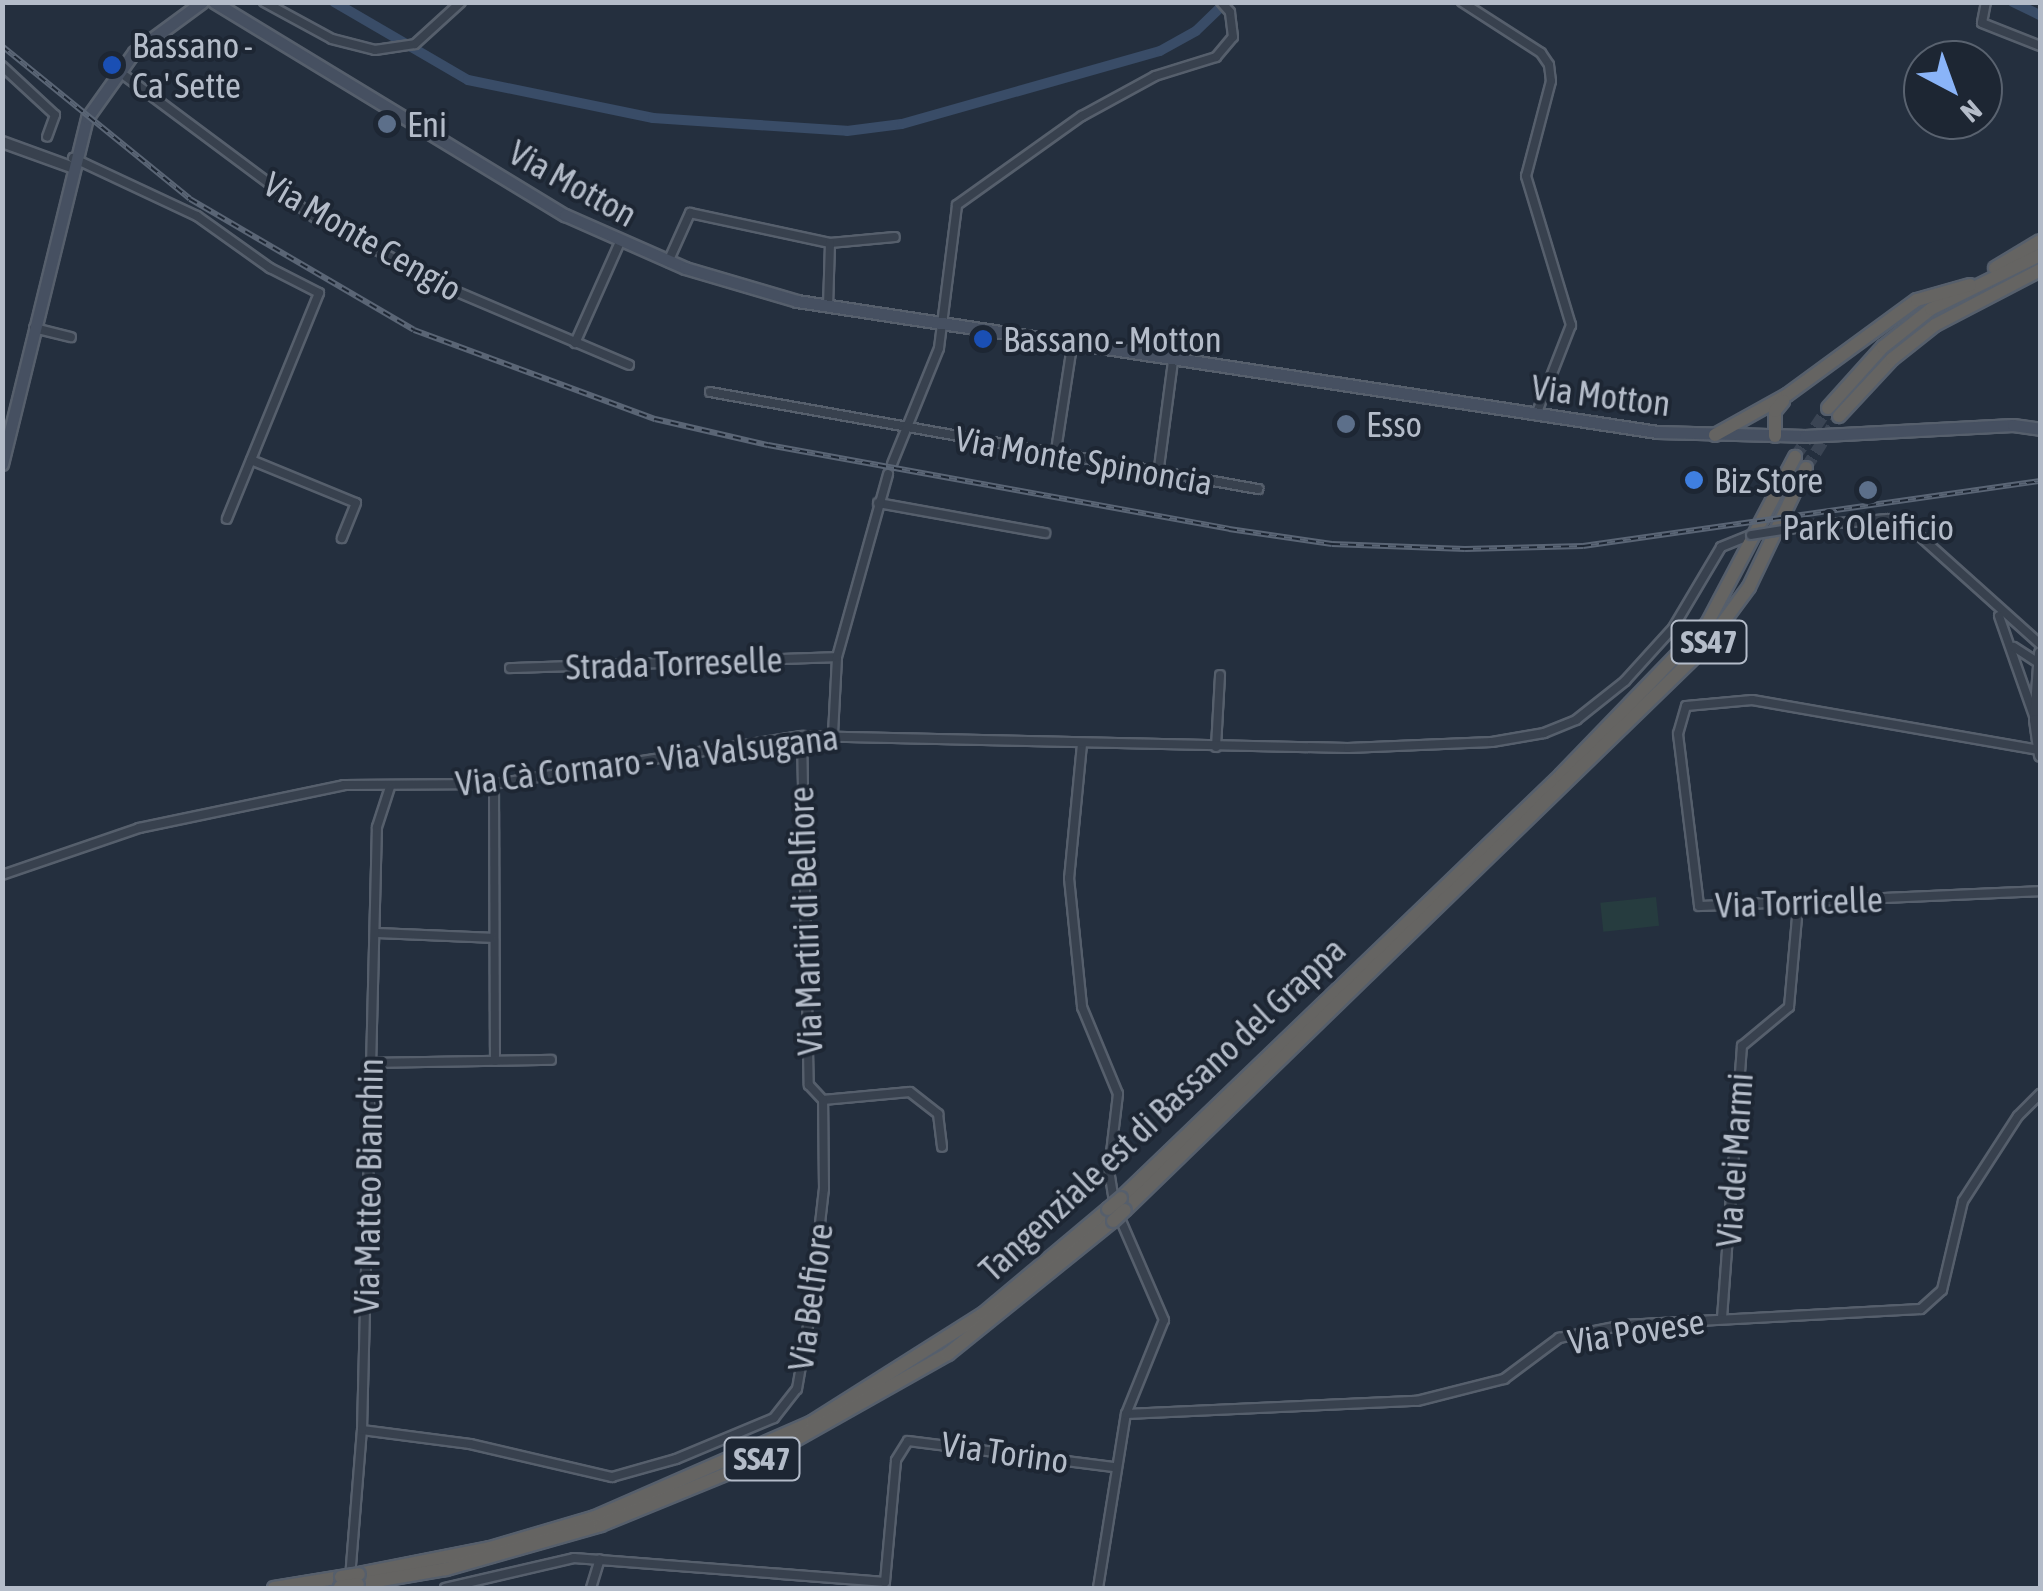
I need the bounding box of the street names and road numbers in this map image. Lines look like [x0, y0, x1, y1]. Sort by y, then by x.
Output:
street label: Via Motton [502, 131, 644, 235]
street label: Via Monte Cengio [256, 162, 470, 310]
street label: Via Motton [1529, 366, 1673, 424]
street label: Via Monte Spinoncia [952, 417, 1216, 503]
road number: SS47 [1669, 615, 1749, 669]
street label: Strada Torreselle [565, 638, 783, 688]
street label: Via Cà Cornaro - Via Valsugana [453, 716, 841, 804]
street label: Via Martiri di Belfiore [779, 786, 831, 1056]
street label: Via Torricelle [1715, 878, 1883, 926]
street label: Tangenziale est di Bassano del Grappa [970, 928, 1354, 1290]
street label: Via Matteo Bianchin [345, 1058, 391, 1314]
street label: Via dei Marmi [1707, 1071, 1761, 1249]
street label: Via Belfiore [779, 1221, 841, 1373]
street label: Via Povese [1565, 1300, 1707, 1362]
street label: Via Torino [939, 1422, 1071, 1482]
road number: SS47 [722, 1432, 802, 1486]

